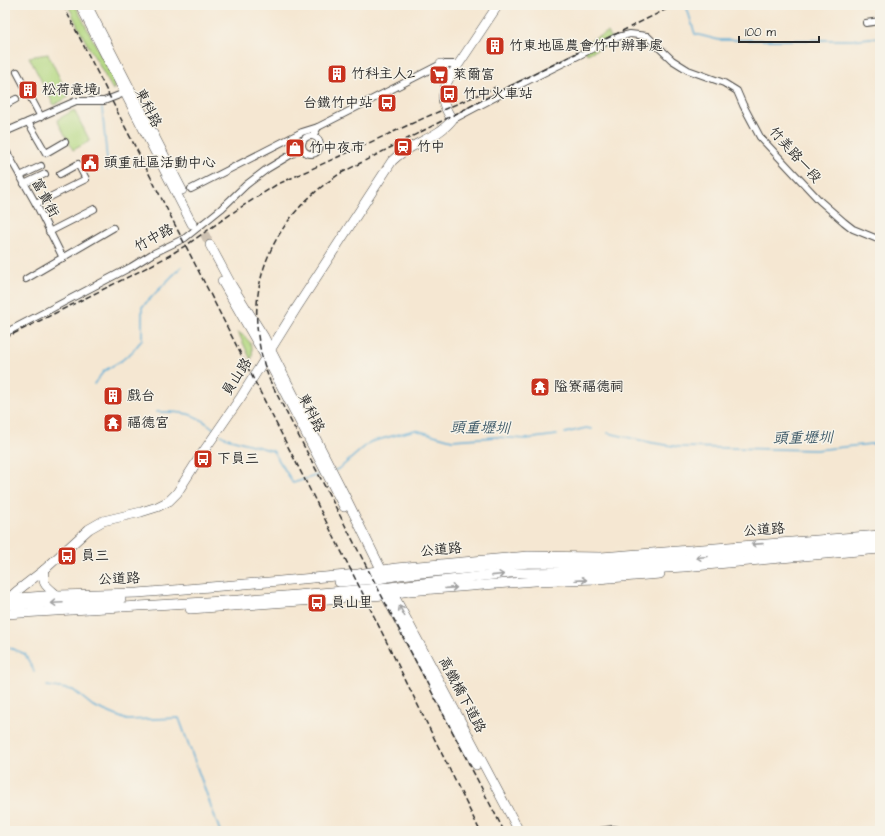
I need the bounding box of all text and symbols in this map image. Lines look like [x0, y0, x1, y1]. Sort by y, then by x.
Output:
scale bar [739, 18, 819, 44]
text: 100 m [745, 24, 776, 41]
building icon: 竹東地區農會竹中辦事處 [484, 35, 506, 57]
place label: 竹東地區農會竹中辦事處 [509, 36, 663, 56]
building icon: 竹科主人2 [326, 63, 348, 85]
place label: 竹科主人2 [351, 64, 415, 84]
supermarket icon: 萊爾富 [428, 64, 450, 86]
place label: 萊爾富 [453, 65, 495, 85]
building icon: 松荷意境1 [17, 79, 39, 101]
place label: 松荷意境1 [42, 80, 100, 100]
bus stop icon: 竹中火車站 [438, 83, 460, 105]
place label: 竹中火車站 [463, 84, 533, 104]
street label: 東科路 [130, 85, 166, 131]
bus stop icon: 台鐵竹中站 [376, 92, 398, 114]
place label: 台鐵竹中站 [303, 93, 373, 113]
street label: 竹美路一段 [764, 122, 826, 188]
station icon: 竹中 [392, 136, 414, 158]
shop icon: 竹中夜市 [284, 137, 306, 159]
place label: 竹中 [417, 137, 445, 157]
place label: 竹中夜市 [309, 138, 365, 158]
public building icon: 頭重社區活動中心 [79, 152, 101, 174]
place label: 頭重社區活動中心 [104, 153, 216, 173]
street label: 富貴街 [26, 175, 64, 221]
street label: 竹中路 [131, 219, 177, 257]
street label: 員山路 [217, 354, 257, 400]
temple icon: 隘寮福德祠 [529, 376, 551, 398]
place label: 隘寮福德祠 [554, 377, 624, 397]
building icon: 戲台 [102, 385, 124, 407]
place label: 戲台 [127, 386, 155, 406]
street label: 東科路 [293, 390, 329, 436]
temple icon: 福德宮 [102, 412, 124, 434]
place label: 福德宮 [127, 413, 169, 433]
water label: 頭重壢圳 [450, 417, 512, 439]
water label: 頭重壢圳 [773, 427, 835, 449]
bus stop icon: 下員三 [192, 448, 214, 470]
place label: 下員三 [217, 449, 259, 469]
street label: 公道路 [742, 519, 786, 541]
street label: 公道路 [419, 538, 463, 562]
one-way arrow [751, 541, 764, 548]
bus stop icon: 員三 [56, 545, 78, 567]
place label: 員三 [81, 546, 109, 566]
one-way arrow [696, 553, 709, 560]
street label: 公道路 [98, 568, 140, 590]
one-way arrow [491, 571, 504, 578]
one-way arrow [574, 576, 587, 584]
one-way arrow [444, 584, 457, 591]
bus stop icon: 員山里 [306, 592, 328, 614]
place label: 員山里 [331, 593, 373, 613]
one-way arrow [51, 599, 64, 606]
one-way arrow [398, 605, 405, 617]
street label: 高鐵橋下道路 [433, 653, 491, 737]

